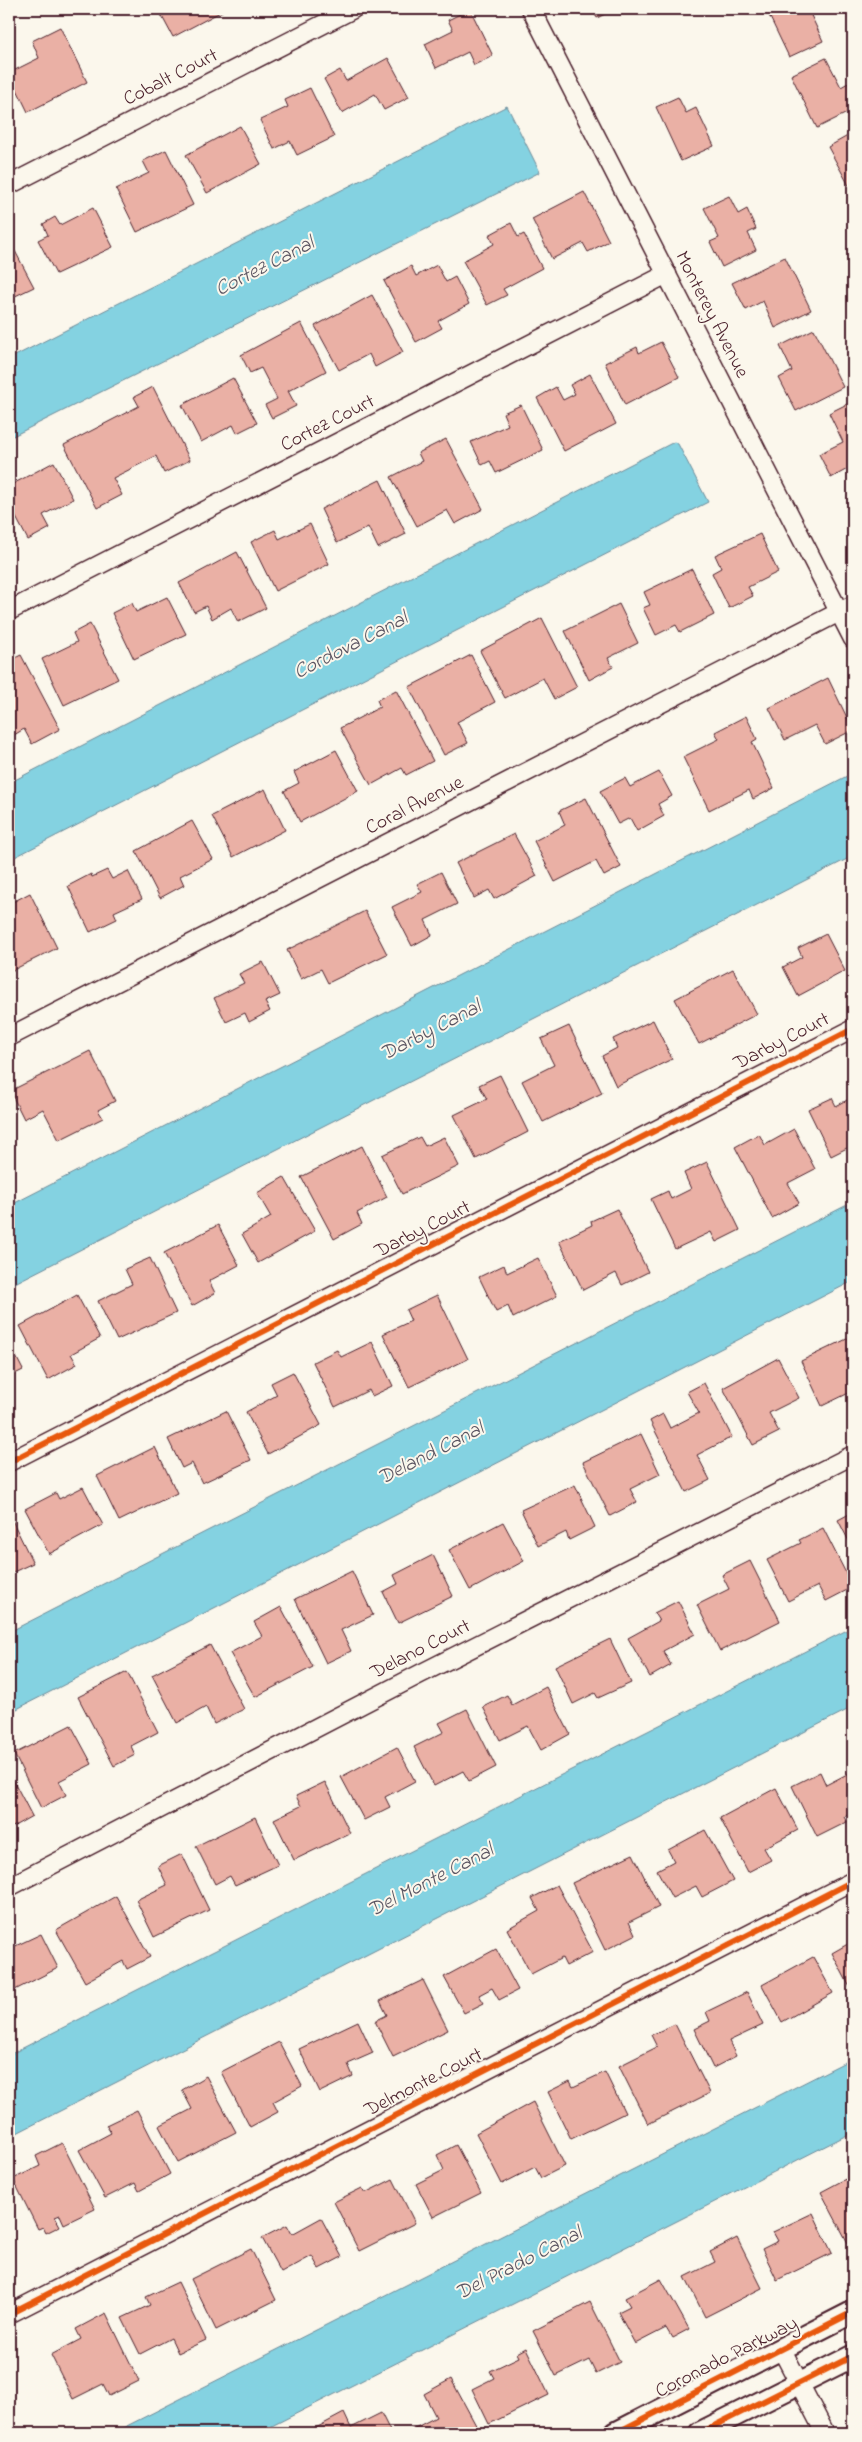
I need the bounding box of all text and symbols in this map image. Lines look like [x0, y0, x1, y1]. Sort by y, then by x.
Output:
street label: Cobalt Court [119, 42, 224, 114]
water label: Cortez Canal [210, 228, 322, 305]
street label: Monterey Avenue [666, 246, 756, 384]
street label: Cortez Court [276, 388, 380, 460]
water label: Cordova Canal [289, 603, 415, 688]
street label: Coral Avenue [361, 769, 469, 843]
water label: Darby Canal [375, 992, 489, 1069]
street label: Darby Court [728, 1005, 835, 1079]
street label: Darby Court [369, 1193, 476, 1267]
water label: Deland Canal [373, 1413, 491, 1494]
street label: Delano Court [365, 1612, 476, 1688]
water label: Del Monte Canal [363, 1835, 501, 1926]
street label: Delmonte Court [359, 2041, 488, 2126]
water label: Del Prado Canal [451, 2218, 590, 2309]
street label: Coronado Parkway [651, 2310, 803, 2406]

